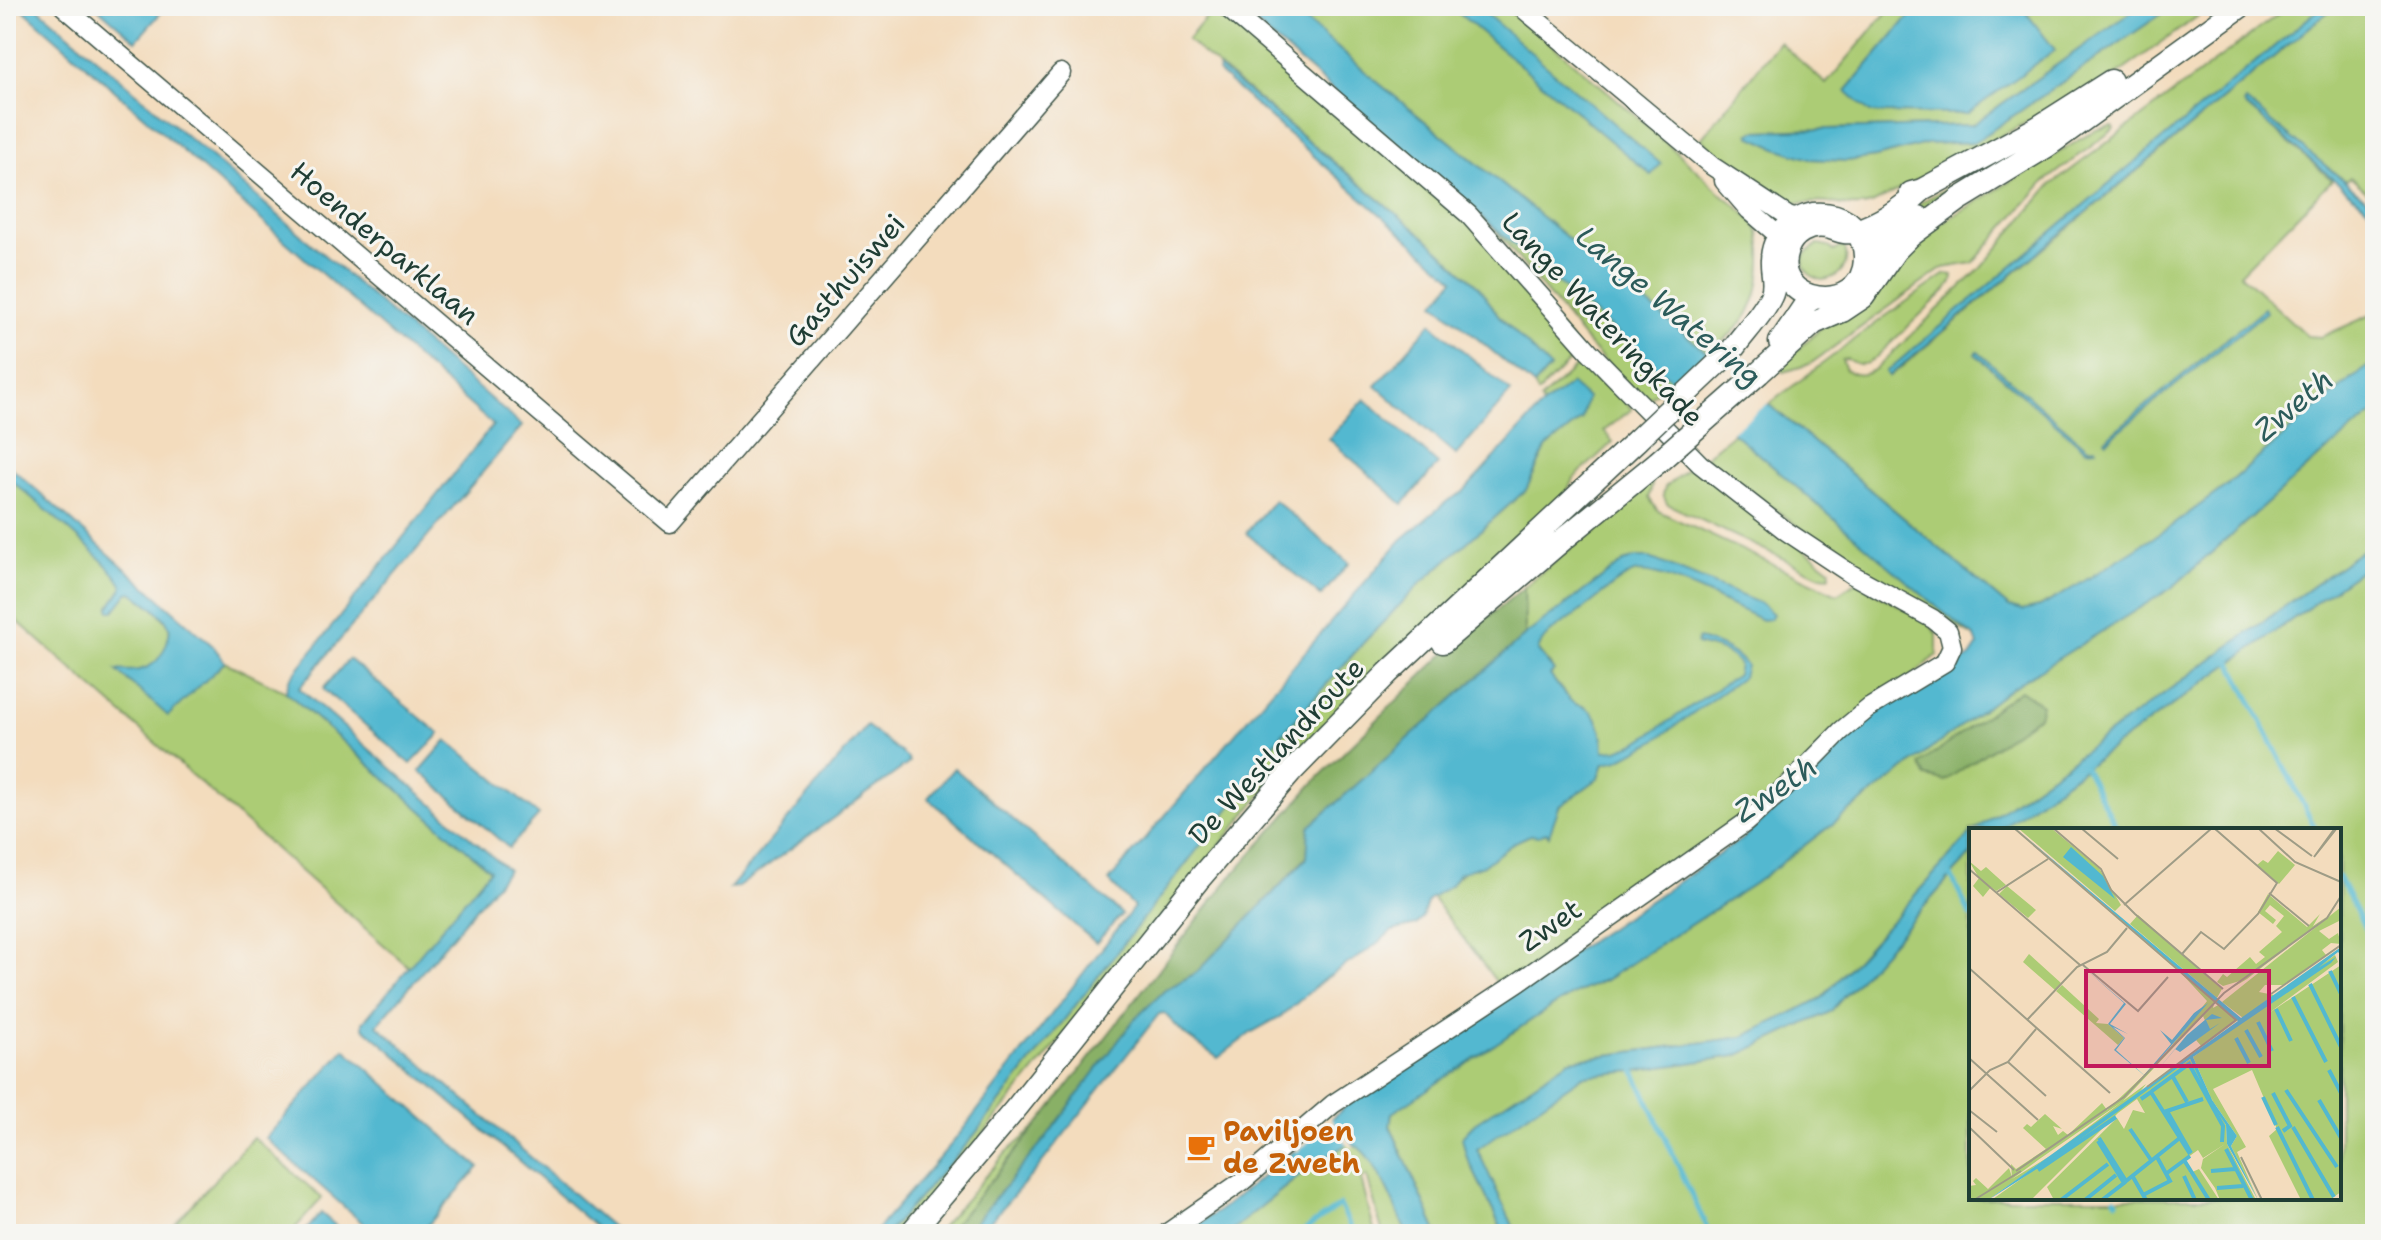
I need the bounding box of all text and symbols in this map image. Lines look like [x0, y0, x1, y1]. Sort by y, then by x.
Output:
street label: Hoenderparklaan [282, 153, 488, 333]
street label: Lange Wateringkade [1493, 203, 1713, 435]
street label: Gasthuiswei [777, 205, 913, 355]
water label: Lange Watering [1567, 216, 1771, 396]
water label: Zweth [2244, 359, 2342, 451]
street label: De Westlandroute [1179, 649, 1373, 853]
water label: Zweth [1725, 746, 1825, 832]
inset map [1969, 828, 2341, 1200]
street label: Zwet [1511, 890, 1589, 960]
place label: Paviljoen de Zweth [1223, 1112, 1360, 1182]
cafe icon: Paviljoen de Zweth [1186, 1132, 1216, 1162]

